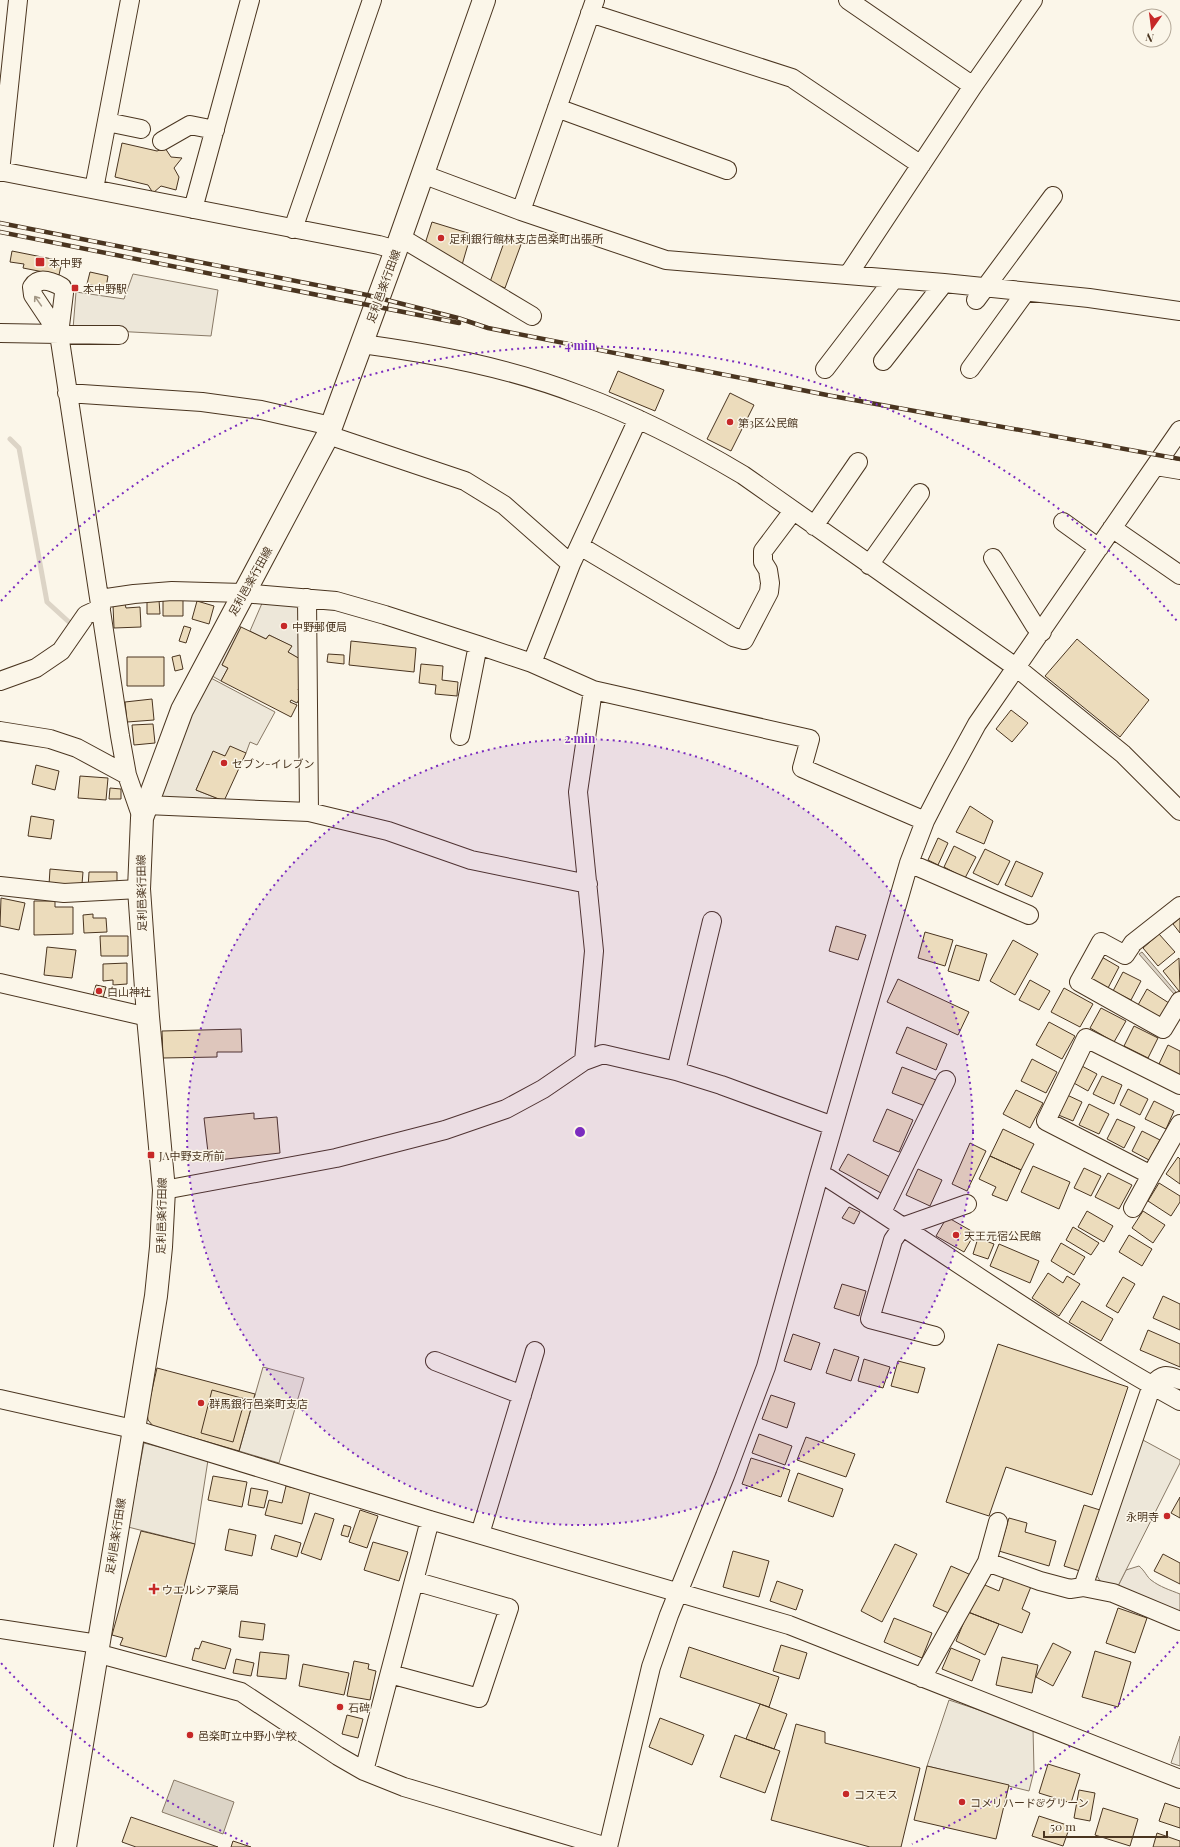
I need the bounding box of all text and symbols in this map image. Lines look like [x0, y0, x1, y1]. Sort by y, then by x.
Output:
north arrow [1132, 8, 1172, 48]
text: N [1144, 30, 1155, 46]
place label: 足利銀行館林支店邑楽町出張所 [449, 231, 604, 246]
marker: 足利銀行館林支店邑楽町出張所 [436, 233, 446, 243]
street label: 足利邑楽行田線 [363, 247, 403, 325]
place label: 本中野 [49, 255, 82, 270]
marker: 本中野 [34, 256, 46, 268]
place label: 本中野駅 [83, 281, 127, 296]
marker: 本中野駅 [70, 283, 80, 293]
one-way arrow [34, 296, 42, 307]
text: 4 min [564, 337, 596, 353]
place label: 第3区公民館 [738, 415, 798, 430]
marker: 第3区公民館 [725, 417, 735, 427]
street label: 足利邑楽行田線 [225, 544, 275, 618]
place label: 中野郵便局 [292, 619, 347, 634]
marker: 中野郵便局 [279, 621, 289, 631]
text: 2 min [565, 730, 596, 746]
place label: セブン-イレブン [232, 756, 315, 771]
marker: セブン-イレブン [219, 758, 229, 768]
street label: 足利邑楽行田線 [133, 854, 149, 932]
place label: 白山神社 [107, 984, 151, 999]
marker: 白山神社 [94, 986, 104, 996]
centre of rings [573, 1125, 587, 1139]
place label: JA中野支所前 [158, 1148, 224, 1163]
marker: JA中野支所前 [146, 1150, 156, 1160]
street label: 足利邑楽行田線 [153, 1177, 169, 1255]
place label: 天王元宿公民館 [964, 1228, 1041, 1243]
marker: 天王元宿公民館 [951, 1230, 961, 1240]
place label: 群馬銀行邑楽町支店 [209, 1396, 308, 1411]
marker: 群馬銀行邑楽町支店 [196, 1398, 206, 1408]
street label: 足利邑楽行田線 [102, 1497, 128, 1575]
place label: 永明寺 [1126, 1509, 1159, 1524]
marker: 永明寺 [1162, 1511, 1172, 1521]
place label: ウエルシア薬局 [162, 1582, 239, 1597]
marker: ウエルシア薬局 [149, 1584, 159, 1594]
place label: 石碑 [348, 1700, 370, 1715]
marker: 石碑 [335, 1702, 345, 1712]
place label: 邑楽町立中野小学校 [198, 1728, 297, 1743]
marker: 邑楽町立中野小学校 [185, 1730, 195, 1740]
place label: コスモス [854, 1787, 898, 1802]
marker: コスモス [841, 1789, 851, 1799]
place label: コメリハード&グリーン [970, 1795, 1089, 1810]
marker: コメリハード&グリーン [957, 1797, 967, 1807]
scale bar [1044, 1813, 1167, 1839]
text: 50 m [1050, 1818, 1076, 1834]

